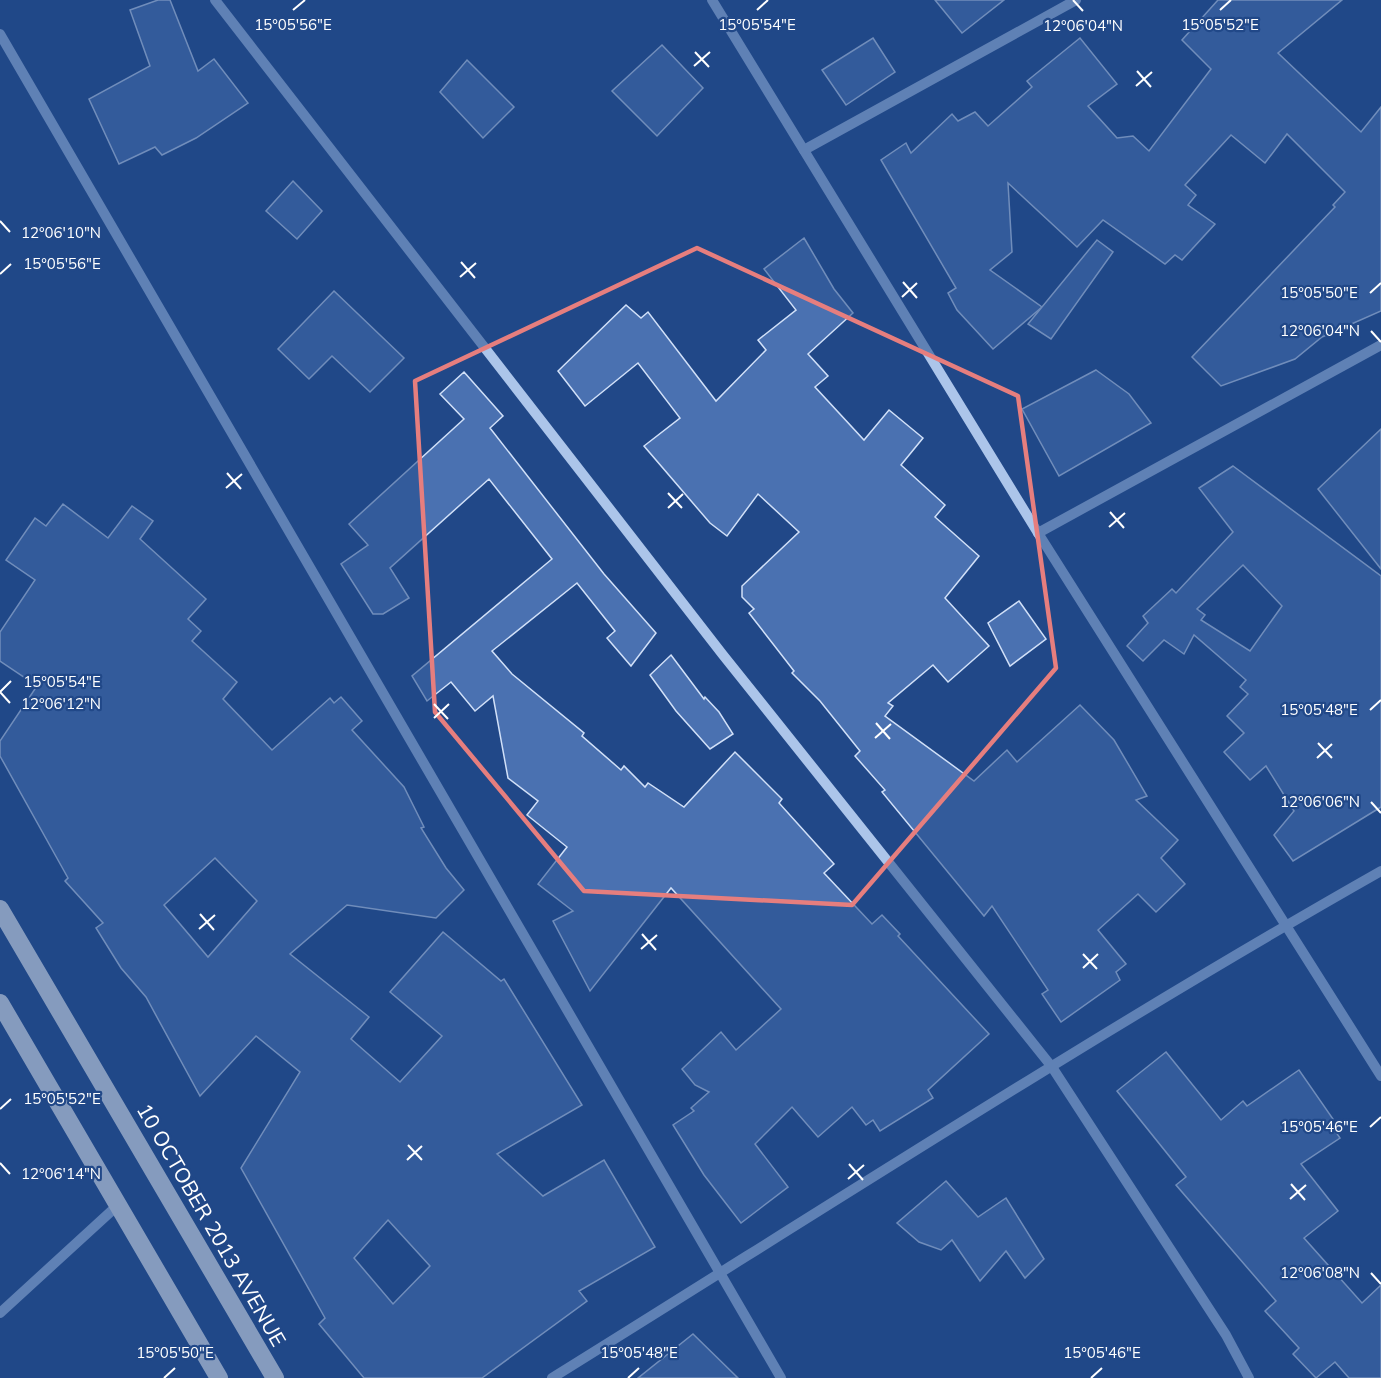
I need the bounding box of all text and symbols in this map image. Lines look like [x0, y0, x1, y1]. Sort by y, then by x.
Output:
text: 15°05'56"E [254, 15, 332, 34]
text: 15°05'54"E [718, 15, 796, 34]
text: 15°05'52"E [1181, 15, 1259, 34]
text: 12°06'04"N [1043, 16, 1123, 35]
text: 12°06'10"N [21, 223, 101, 242]
text: 15°05'56"E [23, 254, 101, 273]
text: 15°05'50"E [1280, 283, 1358, 302]
text: 12°06'04"N [1280, 321, 1360, 340]
text: 15°05'54"E [23, 672, 101, 691]
text: 12°06'12"N [21, 694, 101, 713]
text: 15°05'48"E [1280, 700, 1358, 719]
text: 12°06'06"N [1280, 792, 1360, 811]
text: 15°05'52"E [23, 1089, 101, 1108]
street label: 10 OCTOBER 2013 AVENUE [132, 1098, 292, 1351]
text: 15°05'46"E [1280, 1117, 1358, 1136]
text: 12°06'14"N [21, 1164, 101, 1183]
text: 12°06'08"N [1280, 1263, 1360, 1282]
text: 15°05'50"E [136, 1343, 214, 1362]
text: 15°05'48"E [600, 1343, 678, 1362]
text: 15°05'46"E [1063, 1343, 1141, 1362]

